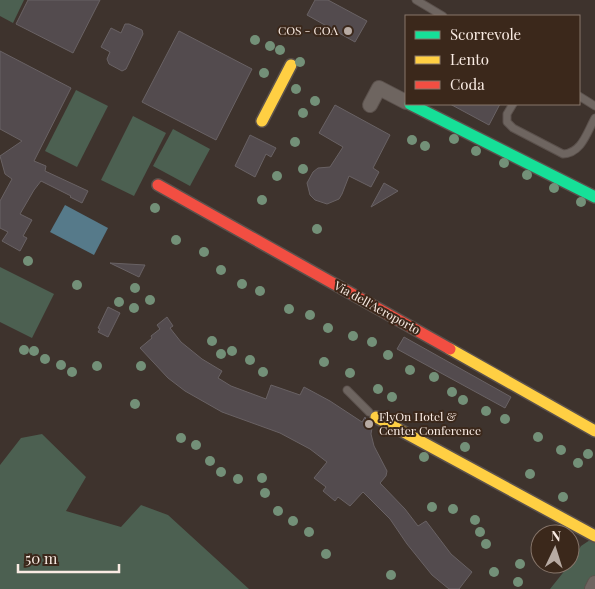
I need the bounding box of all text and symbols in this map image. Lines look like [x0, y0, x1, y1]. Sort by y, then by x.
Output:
legend [405, 15, 580, 105]
place label: COS - COA [278, 22, 338, 38]
text: Scorrevole [450, 24, 521, 44]
marker: COS - COA [342, 25, 354, 37]
text: Lento [450, 49, 489, 69]
text: Coda [450, 74, 485, 94]
street label: Via dell'Aeroporto [331, 276, 424, 338]
place label: FlyOn Hotel & Center Conference [379, 408, 481, 438]
marker: FlyOn Hotel & Center Conference [363, 418, 375, 430]
north arrow [530, 524, 580, 574]
text: N [550, 526, 562, 545]
scale bar [18, 542, 119, 574]
text: 50 m [25, 548, 58, 568]

